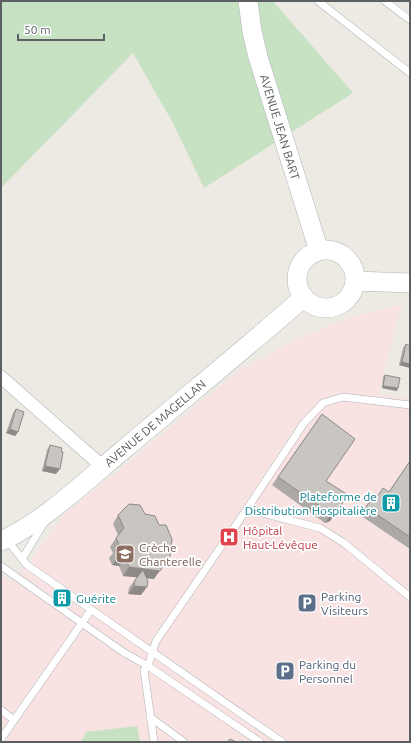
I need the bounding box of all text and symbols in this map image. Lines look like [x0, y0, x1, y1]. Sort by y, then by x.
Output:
scale bar [18, 16, 104, 42]
text: 50 m [24, 23, 51, 36]
street label: AVENUE JEAN BART [258, 73, 302, 181]
street label: AVENUE DE MAGELLAN [102, 377, 208, 469]
place label: Plateforme de Distribution Hospitalière [245, 490, 377, 517]
building icon: Plateforme de Distribution Hospitalière [380, 492, 402, 514]
place label: Hôpital Haut-Lévêque [243, 524, 318, 551]
hospital icon: Hôpital Haut-Lévêque [218, 526, 240, 548]
place label: Crèche Chanterelle [139, 541, 202, 568]
school or university icon: Crèche Chanterelle [114, 543, 136, 565]
building icon: Guérite [51, 587, 73, 609]
place label: Parking Visiteurs [321, 590, 368, 617]
place label: Guérite [76, 592, 116, 605]
parking icon: Parking Visiteurs [296, 592, 318, 614]
place label: Parking du Personnel [299, 658, 356, 685]
parking icon: Parking du Personnel [274, 660, 296, 682]

